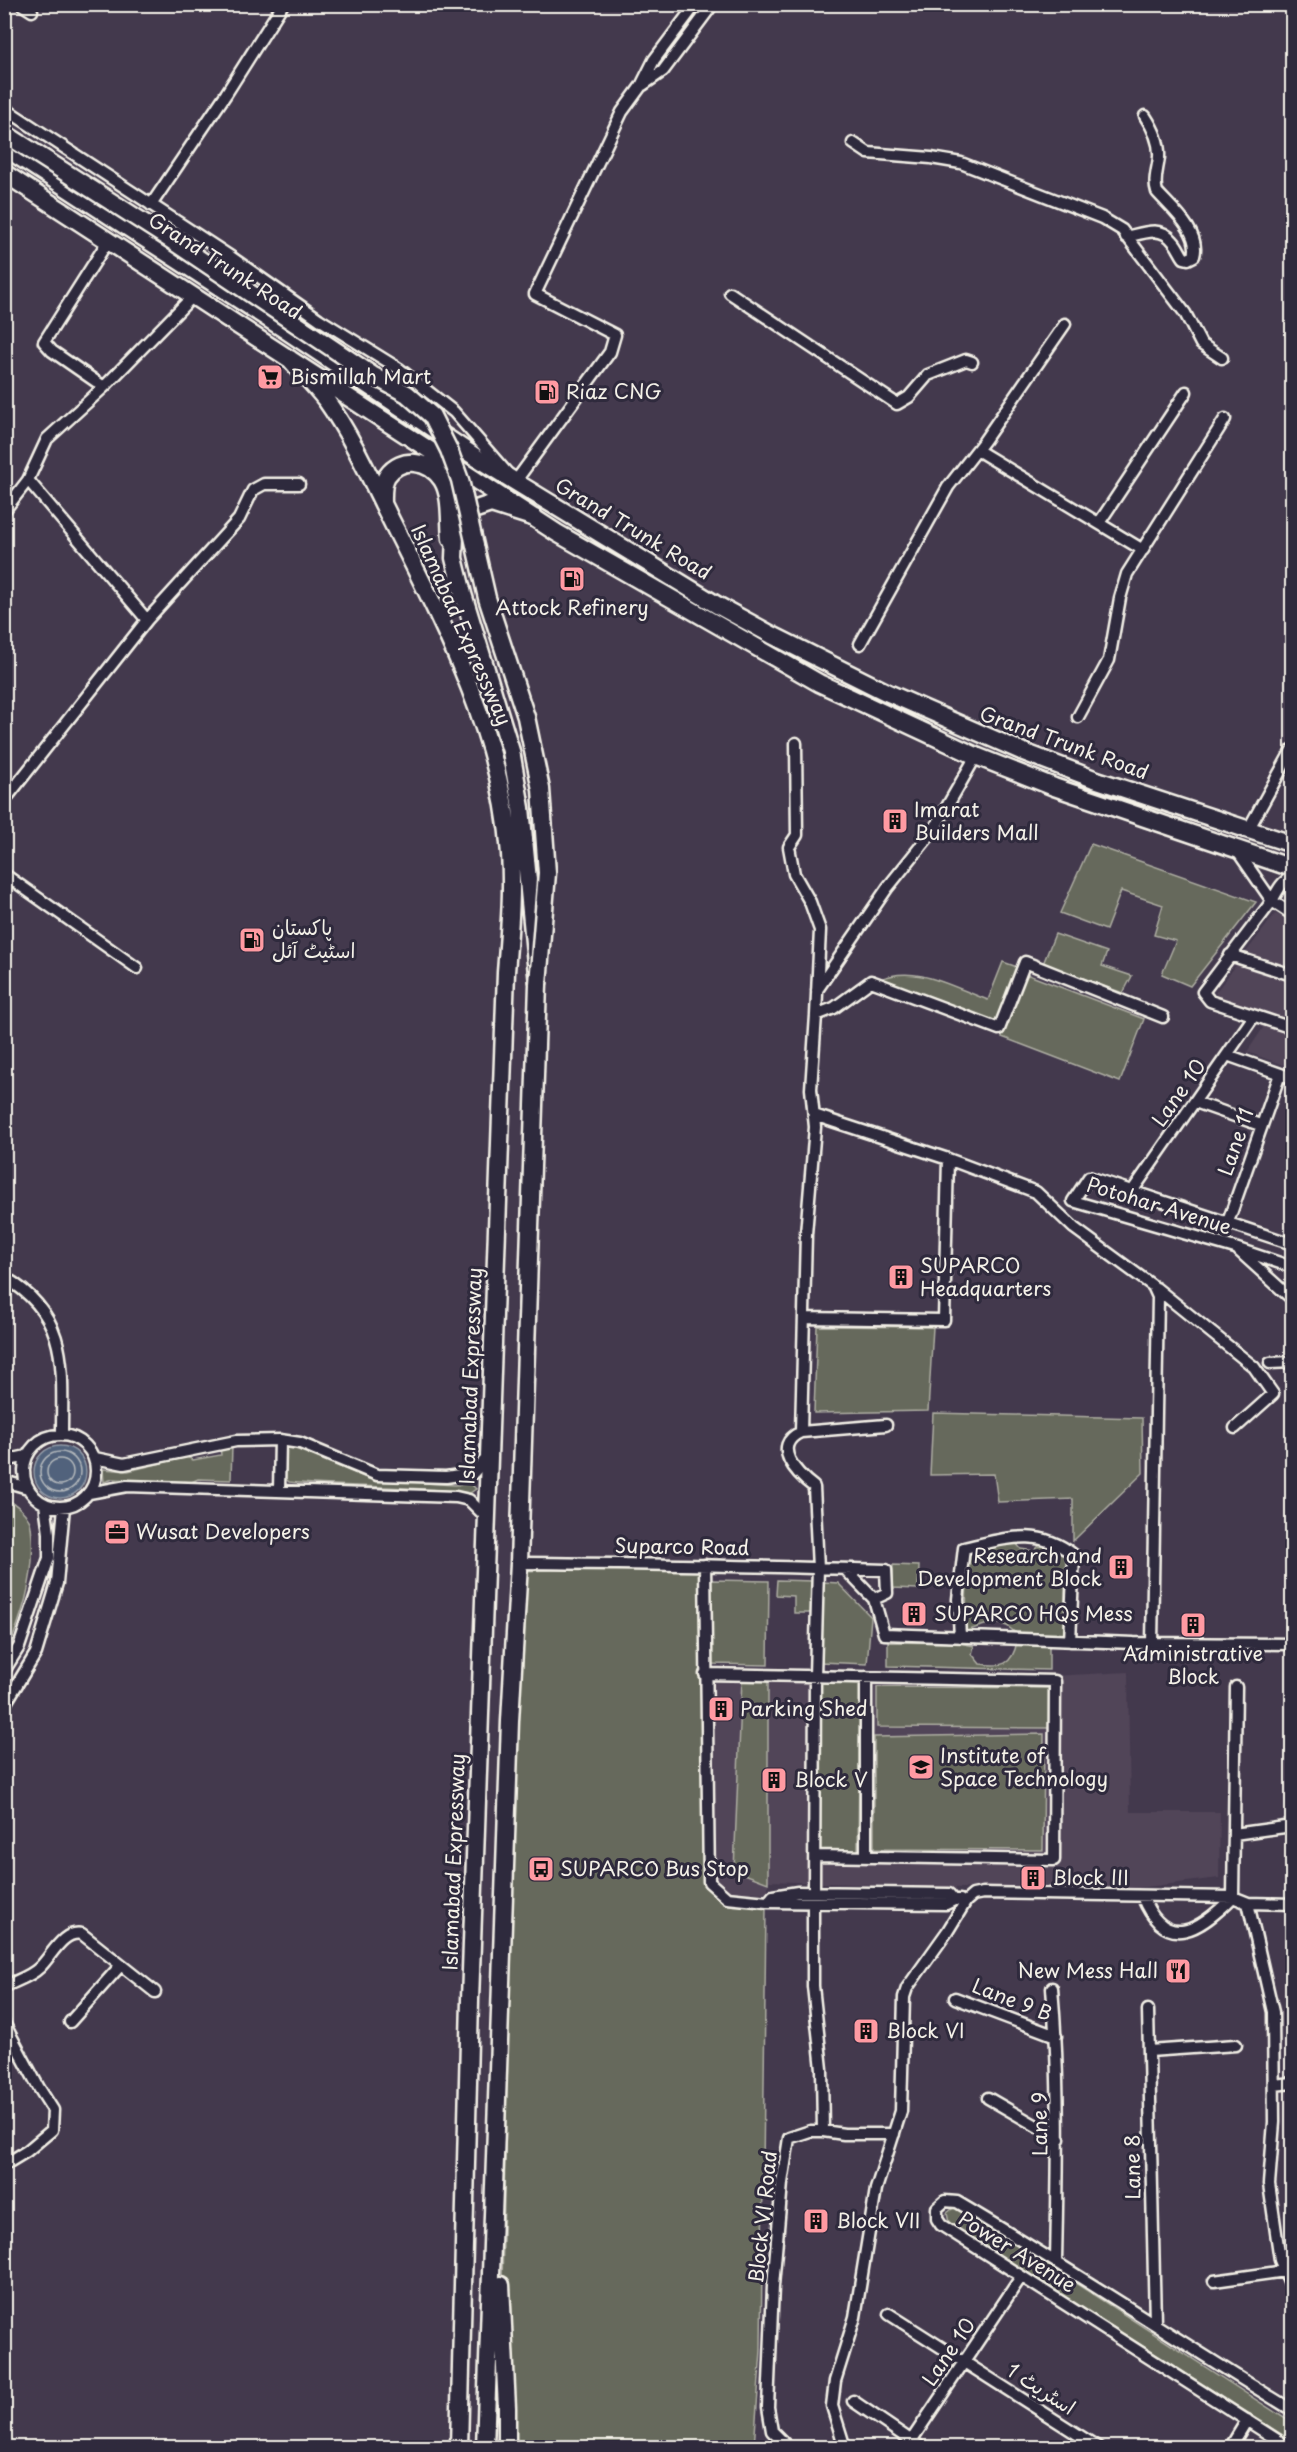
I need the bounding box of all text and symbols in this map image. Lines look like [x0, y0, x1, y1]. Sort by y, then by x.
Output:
street label: Grand Trunk Road [143, 204, 308, 326]
place label: Bismillah Mart [290, 361, 431, 391]
supermarket icon: Bismillah Mart [255, 362, 285, 392]
place label: Riaz CNG [566, 376, 662, 406]
fuel station icon: Riaz CNG [532, 377, 562, 407]
street label: Grand Trunk Road [550, 469, 717, 587]
street label: Islamabad Expressway [404, 519, 520, 730]
fuel station icon: Attock Refinery [557, 564, 587, 594]
place label: Attock Refinery [495, 592, 649, 622]
street label: Grand Trunk Road [976, 698, 1153, 787]
place label: Imarat Builders Mall [914, 794, 1039, 847]
building icon: Imarat Builders Mall [880, 806, 910, 836]
place label: پاکستان اسٹیٹ آئل [272, 912, 355, 965]
fuel station icon: پاکستان اسٹیٹ آئل [237, 925, 267, 955]
street label: Lane 10 [1144, 1052, 1213, 1133]
street label: Lane 11 [1209, 1104, 1261, 1180]
street label: Potohar Avenue [1083, 1169, 1235, 1241]
place label: SUPARCO Headquarters [920, 1250, 1051, 1303]
building icon: SUPARCO Headquarters [886, 1262, 916, 1292]
street label: Islamabad Expressway [451, 1267, 489, 1485]
place label: Wusat Developers [136, 1516, 310, 1546]
office icon: Wusat Developers [102, 1517, 132, 1547]
street label: Suparco Road [614, 1530, 750, 1562]
place label: Research and Development Block [917, 1540, 1102, 1593]
building icon: Research and Development Block [1106, 1552, 1136, 1582]
place label: SUPARCO HQs Mess [934, 1598, 1133, 1628]
building icon: SUPARCO HQs Mess [899, 1599, 929, 1629]
building icon: Administrative Block [1178, 1610, 1208, 1640]
place label: Administrative Block [1123, 1638, 1263, 1691]
place label: Parking Shed [740, 1693, 868, 1723]
building icon: Parking Shed [706, 1694, 736, 1724]
place label: Institute of Space Technology [940, 1740, 1108, 1793]
school or university icon: Institute of Space Technology [906, 1752, 936, 1782]
street label: Islamabad Expressway [434, 1753, 472, 1971]
place label: Block V [794, 1764, 868, 1794]
building icon: Block V [759, 1765, 789, 1795]
place label: SUPARCO Bus Stop [560, 1853, 749, 1883]
bus stop icon: SUPARCO Bus Stop [526, 1854, 556, 1884]
place label: Block III [1052, 1862, 1129, 1892]
building icon: Block III [1018, 1863, 1048, 1893]
place label: New Mess Hall [1017, 1955, 1158, 1985]
restaurant icon: New Mess Hall [1163, 1956, 1193, 1986]
street label: Lane 9 B [968, 1970, 1057, 2028]
place label: Block VI [886, 2015, 964, 2045]
building icon: Block VI [851, 2016, 881, 2046]
street label: Lane 9 [1023, 2092, 1055, 2157]
street label: Lane 8 [1116, 2134, 1148, 2200]
street label: Block VI Road [740, 2149, 784, 2285]
street label: Power Avenue [953, 2203, 1082, 2299]
place label: Block VII [836, 2205, 920, 2235]
building icon: Block VII [801, 2206, 831, 2236]
street label: Lane 10 [914, 2311, 982, 2392]
street label: اسٹریٹ 1 [1001, 2355, 1082, 2422]

